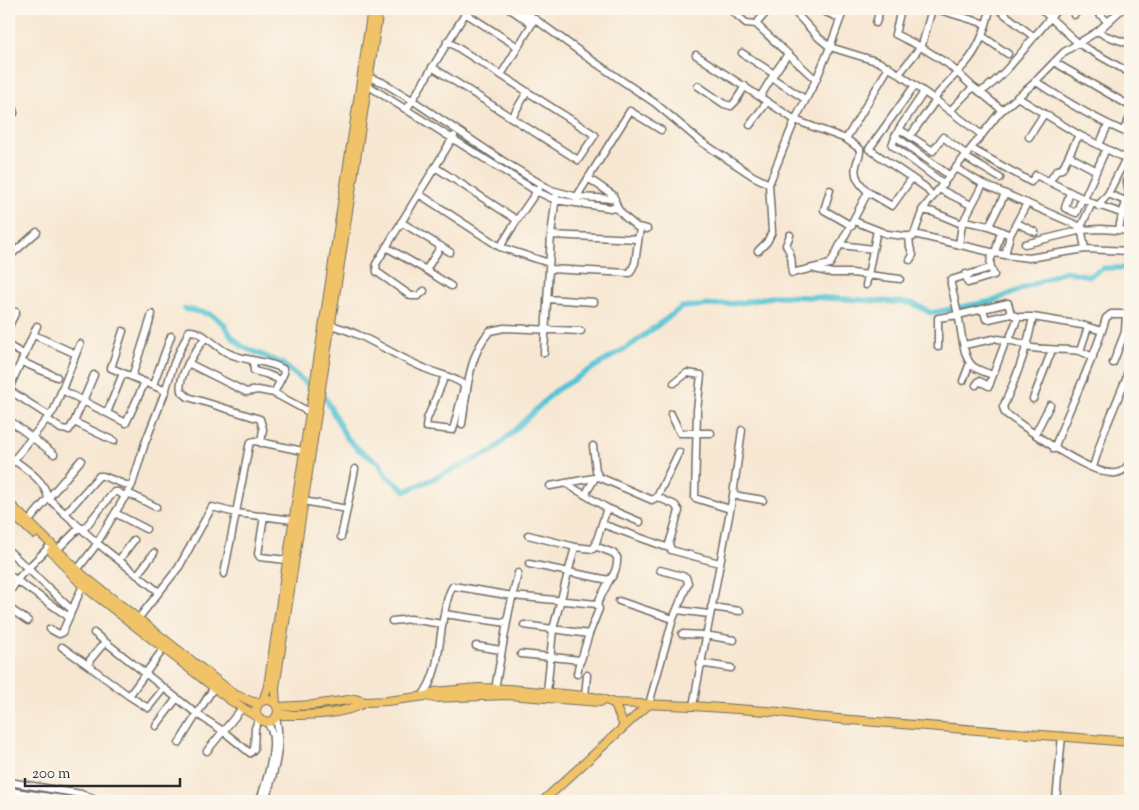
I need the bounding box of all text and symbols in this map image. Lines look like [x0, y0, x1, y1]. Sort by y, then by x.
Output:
scale bar [25, 755, 180, 787]
text: 200 m [32, 764, 71, 785]

